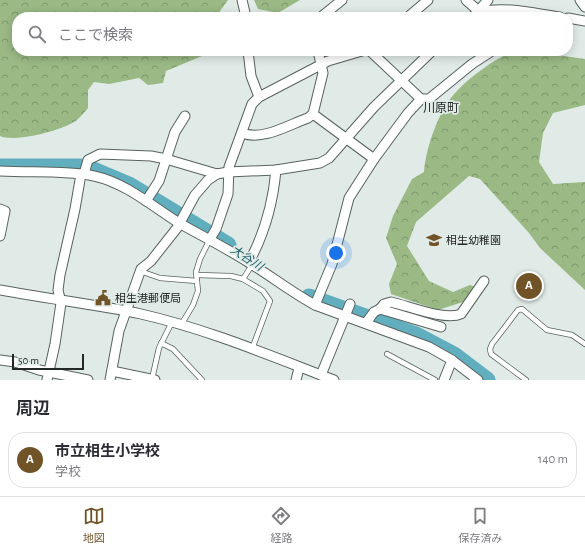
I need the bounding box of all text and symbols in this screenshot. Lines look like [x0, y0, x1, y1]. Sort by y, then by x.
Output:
search box [12, 12, 573, 56]
icon: search [26, 23, 48, 45]
text: ここで検索 [58, 28, 133, 43]
district label: 川原町 [423, 101, 459, 114]
school or university icon: 相生幼稚園 [425, 231, 443, 249]
place label: 相生幼稚園 [446, 234, 501, 246]
water label: 大谷川 [229, 242, 268, 274]
your location [326, 243, 346, 263]
pin: A [516, 271, 542, 301]
public building icon: 相生港郵便局 [94, 289, 112, 307]
place label: 相生港郵便局 [115, 292, 181, 304]
scale bar [12, 352, 84, 371]
text: 50 m [18, 355, 39, 366]
text: 周辺 [16, 400, 50, 417]
text: 市立相生小学校 [55, 444, 160, 459]
text: A [26, 453, 34, 466]
text: 140 m [538, 453, 568, 466]
text: 学校 [55, 466, 81, 479]
tab: 地図 [83, 505, 105, 545]
tab: 経路 [270, 505, 292, 545]
tab: 保存済み [458, 505, 502, 545]

